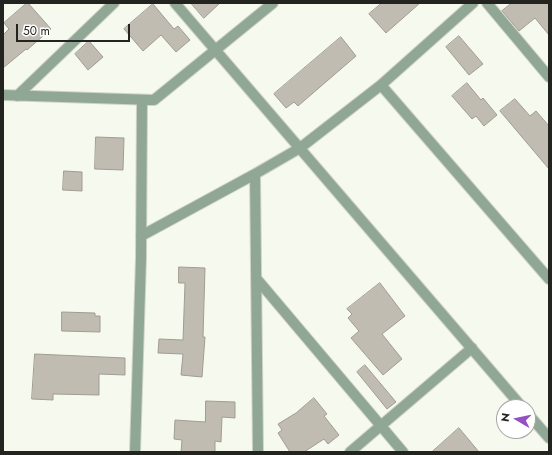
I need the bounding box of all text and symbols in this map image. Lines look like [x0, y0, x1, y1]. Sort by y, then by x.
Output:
scale bar [18, 16, 132, 42]
text: 50 m [23, 22, 50, 40]
north arrow [496, 399, 536, 439]
text: N [497, 412, 514, 423]

